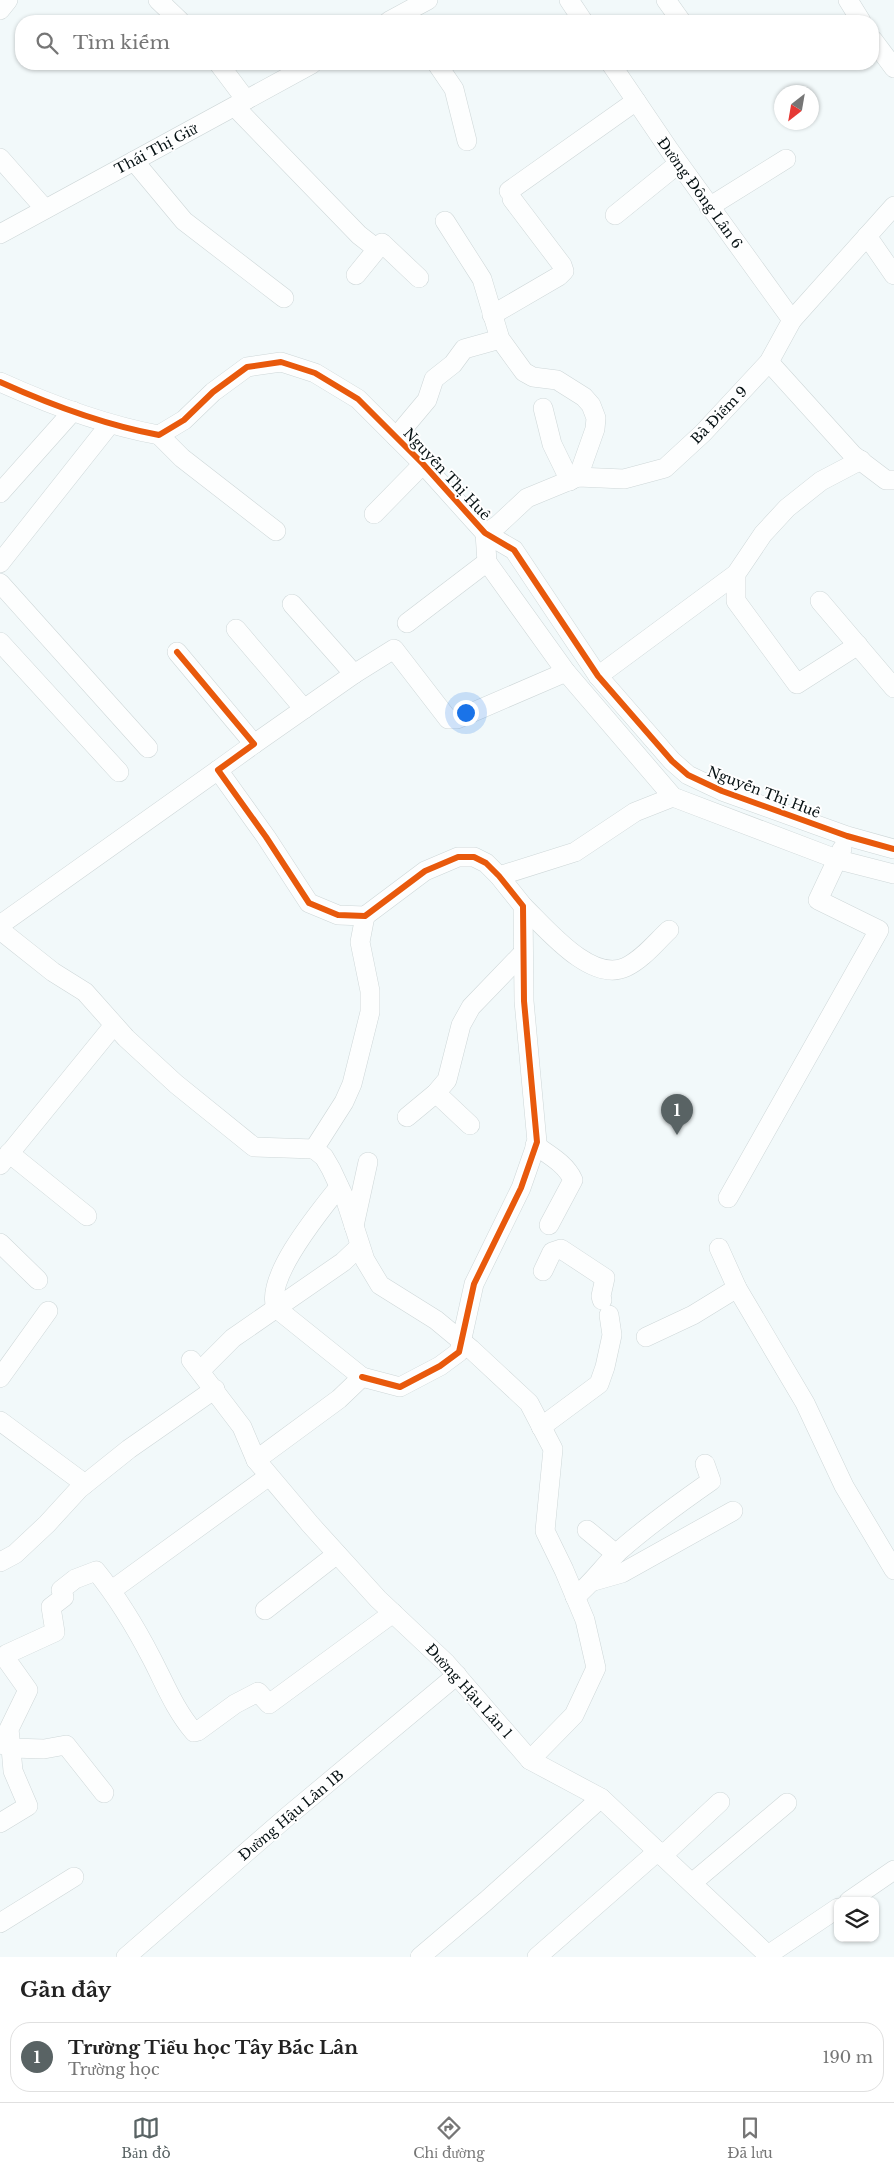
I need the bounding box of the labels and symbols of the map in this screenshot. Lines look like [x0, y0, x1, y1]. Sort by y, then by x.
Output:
north arrow [774, 85, 819, 130]
street label: Thái Thị Giữ [112, 119, 201, 178]
street label: Đường Đông Lân 6 [654, 134, 746, 252]
street label: Bà Điểm 9 [687, 382, 751, 448]
street label: Nguyễn Thị Huê [400, 424, 494, 524]
your location [453, 700, 479, 726]
street label: Nguyễn Thị Huê [705, 762, 823, 822]
pin: 1 [661, 1094, 693, 1135]
street label: Đường Hậu Lân 1 [422, 1640, 516, 1742]
street label: Đường Hậu Lân 1B [235, 1766, 348, 1864]

